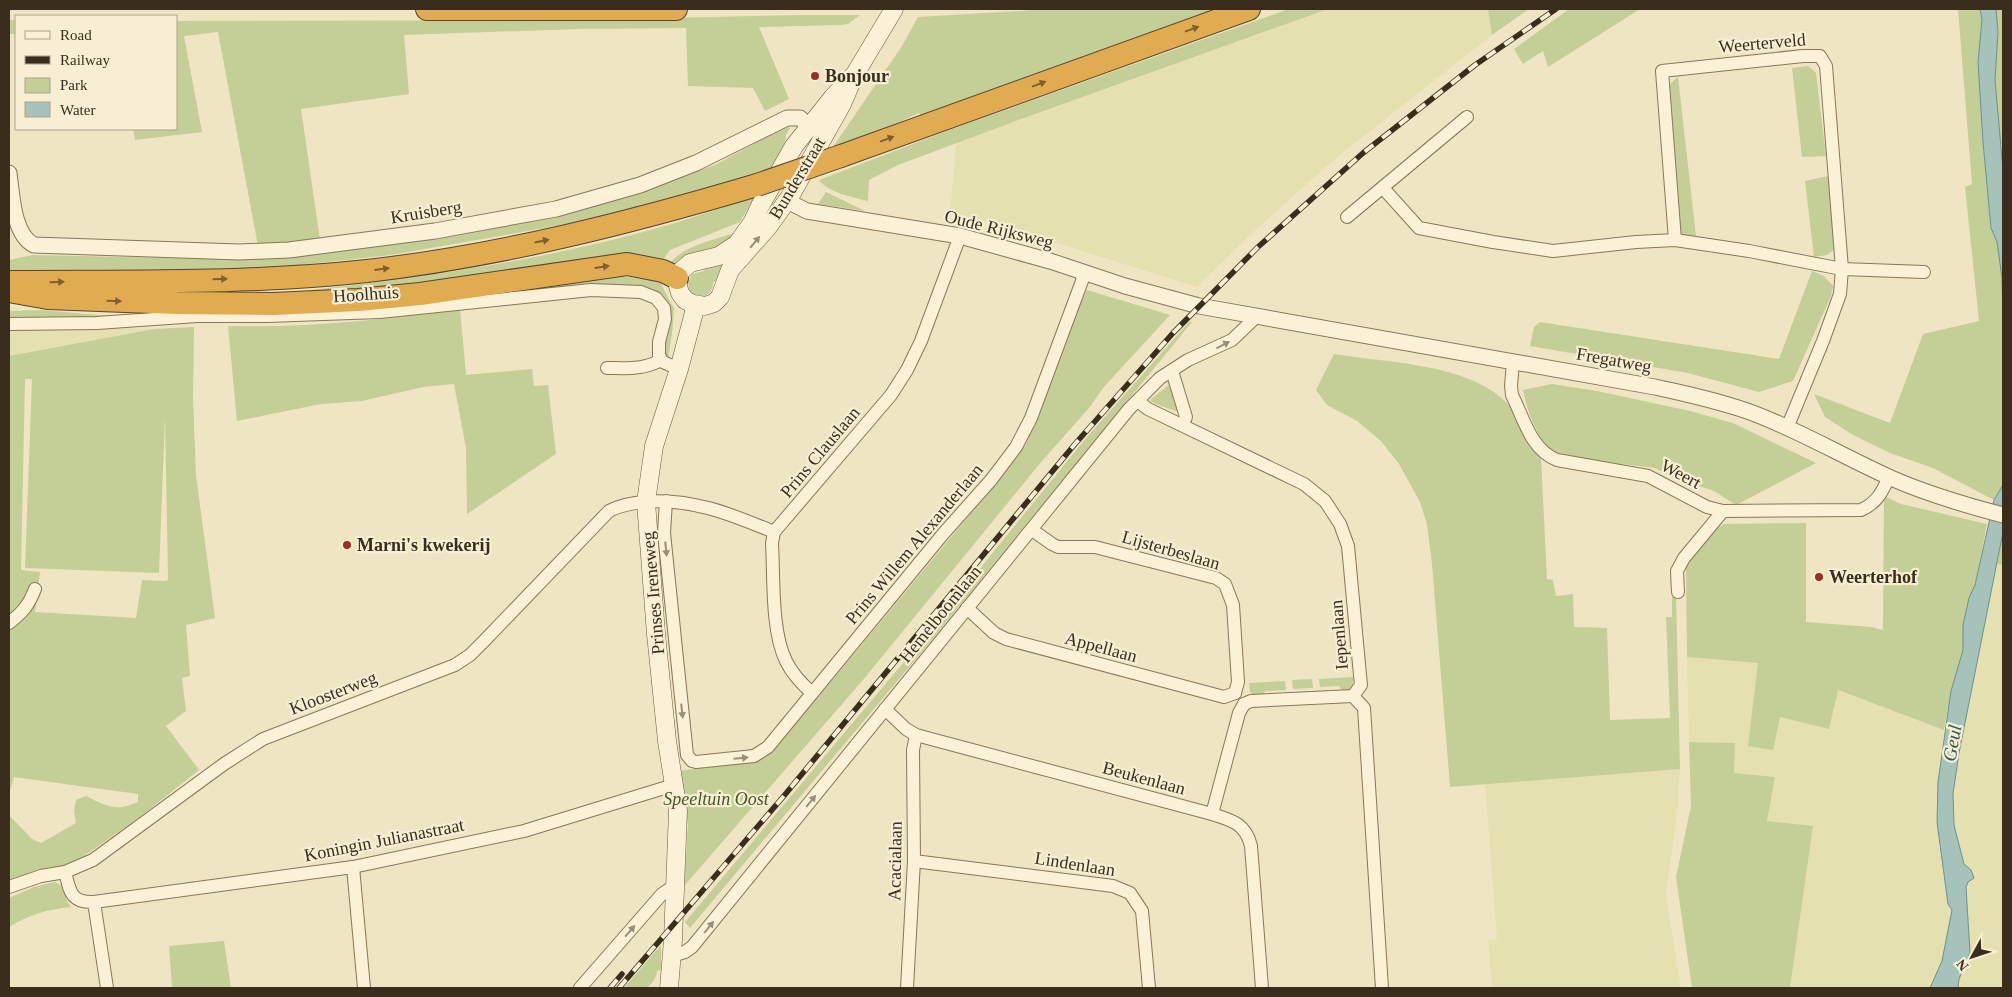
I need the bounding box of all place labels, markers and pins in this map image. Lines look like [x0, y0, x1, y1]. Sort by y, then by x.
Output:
place label: Bonjour [825, 66, 889, 86]
marker: Bonjour [809, 70, 821, 82]
place label: Marni's kwekerij [357, 535, 490, 555]
marker: Marni's kwekerij [341, 539, 353, 551]
place label: Weerterhof [1829, 567, 1918, 587]
marker: Weerterhof [1813, 571, 1825, 583]

